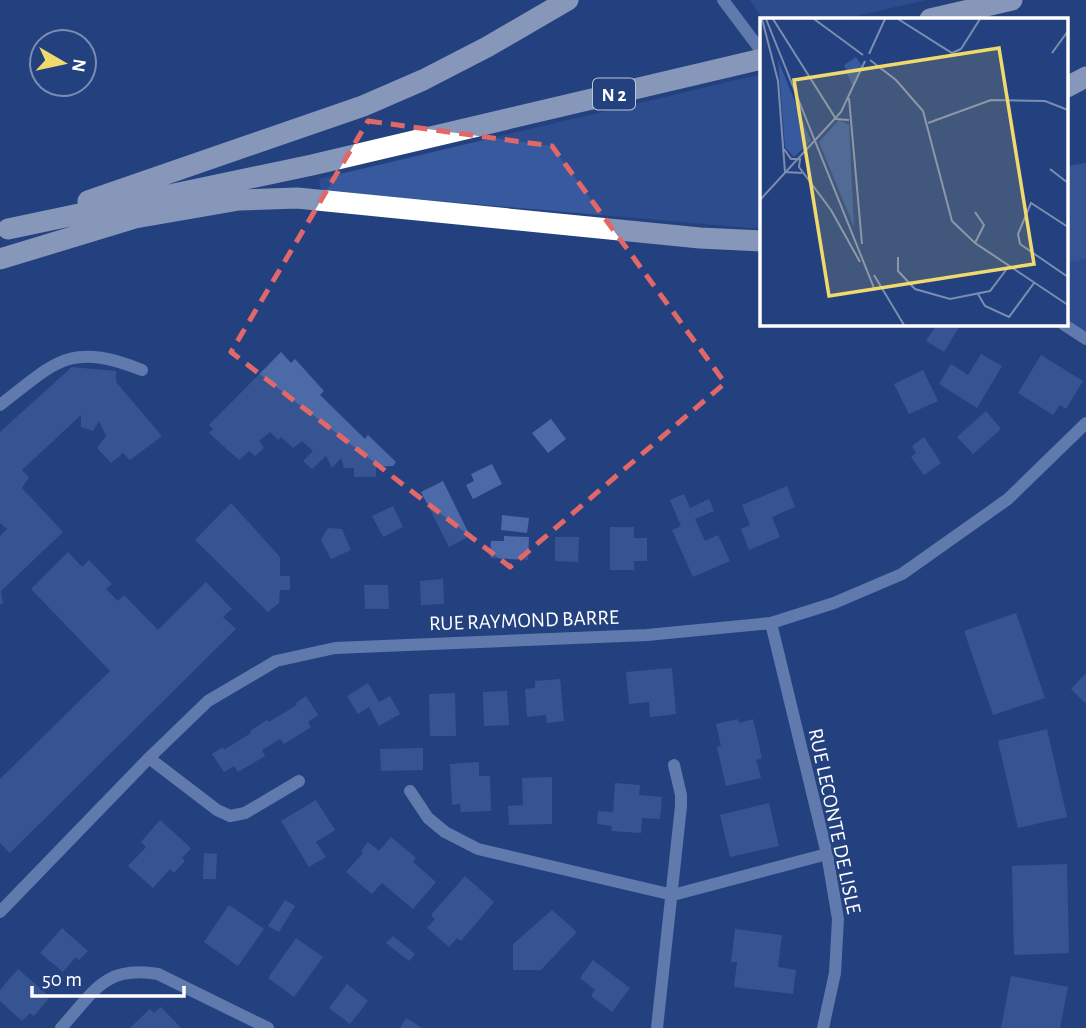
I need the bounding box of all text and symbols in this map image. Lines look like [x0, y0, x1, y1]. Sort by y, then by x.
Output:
inset map [760, 18, 1068, 326]
north arrow [28, 28, 98, 98]
text: N [68, 57, 89, 73]
road number: N 2 [593, 78, 635, 110]
street label: RUE RAYMOND BARRE [429, 607, 619, 634]
street label: RUE LECONTE DE LISLE [805, 727, 864, 916]
scale bar [32, 954, 184, 998]
text: 50 m [42, 969, 82, 990]

